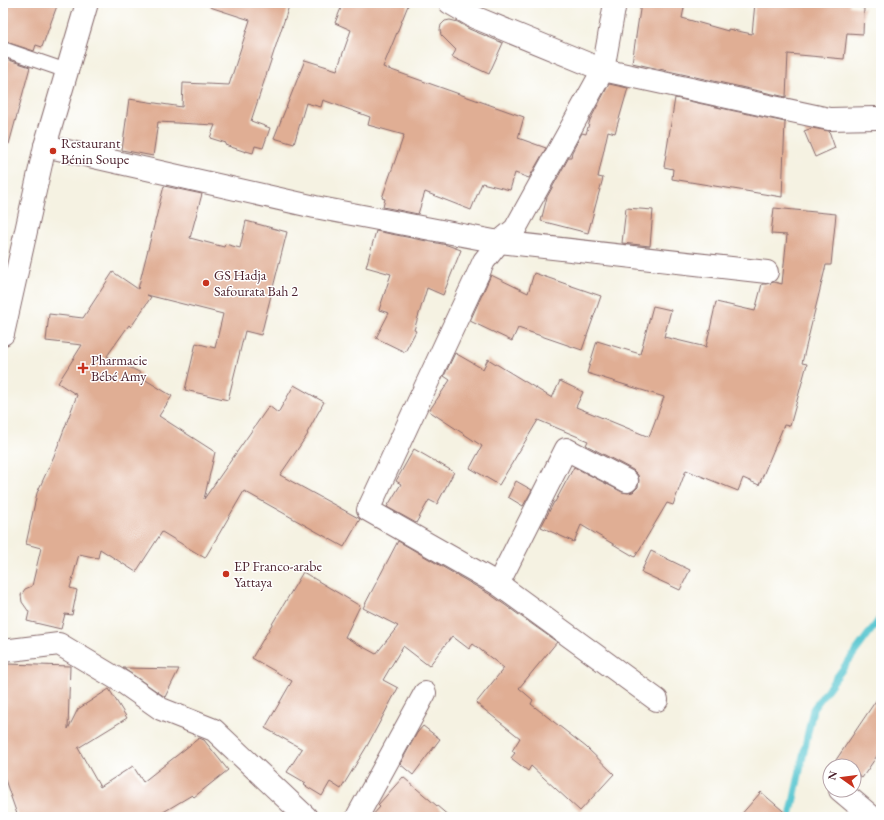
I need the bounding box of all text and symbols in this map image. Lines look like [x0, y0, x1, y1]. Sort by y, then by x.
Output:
place label: Restaurant Bénin Soupe [61, 134, 130, 168]
marker: Restaurant Bénin Soupe [48, 146, 58, 156]
place label: GS Hadja Safourata Bah 2 [214, 266, 298, 300]
marker: GS Hadja Safourata Bah 2 [201, 278, 211, 288]
place label: Pharmacie Bébé Amy [91, 351, 148, 385]
marker: Pharmacie Bébé Amy [78, 363, 88, 373]
place label: EP Franco-arabe Yattaya [234, 557, 322, 591]
marker: EP Franco-arabe Yattaya [221, 569, 231, 579]
north arrow [822, 758, 862, 798]
text: N [824, 769, 840, 782]

